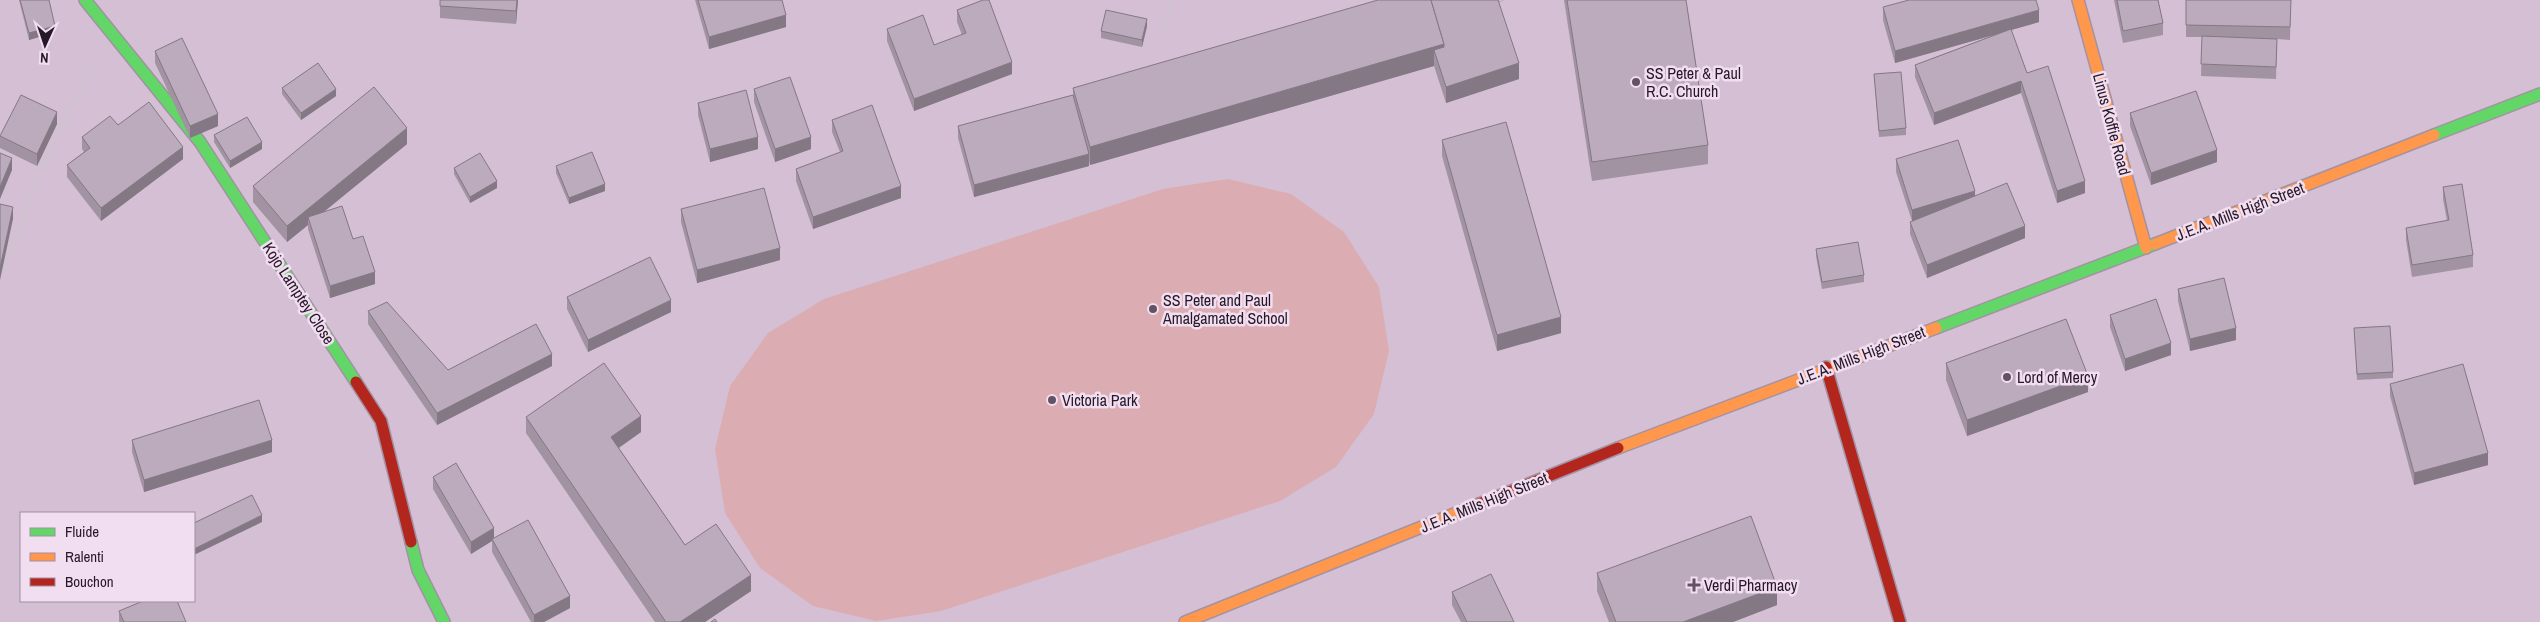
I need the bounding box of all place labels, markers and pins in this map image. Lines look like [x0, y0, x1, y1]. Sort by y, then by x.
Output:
place label: SS Peter & Paul R.C. Church [1646, 62, 1741, 102]
marker: SS Peter & Paul R.C. Church [1630, 76, 1642, 88]
place label: SS Peter and Paul Amalgamated School [1162, 289, 1288, 329]
marker: SS Peter and Paul Amalgamated School [1147, 303, 1159, 315]
place label: Lord of Mercy [2017, 366, 2098, 388]
marker: Lord of Mercy [2001, 371, 2013, 383]
place label: Victoria Park [1062, 389, 1138, 411]
marker: Victoria Park [1046, 394, 1058, 406]
place label: Verdi Pharmacy [1704, 574, 1798, 596]
marker: Verdi Pharmacy [1688, 579, 1700, 591]

